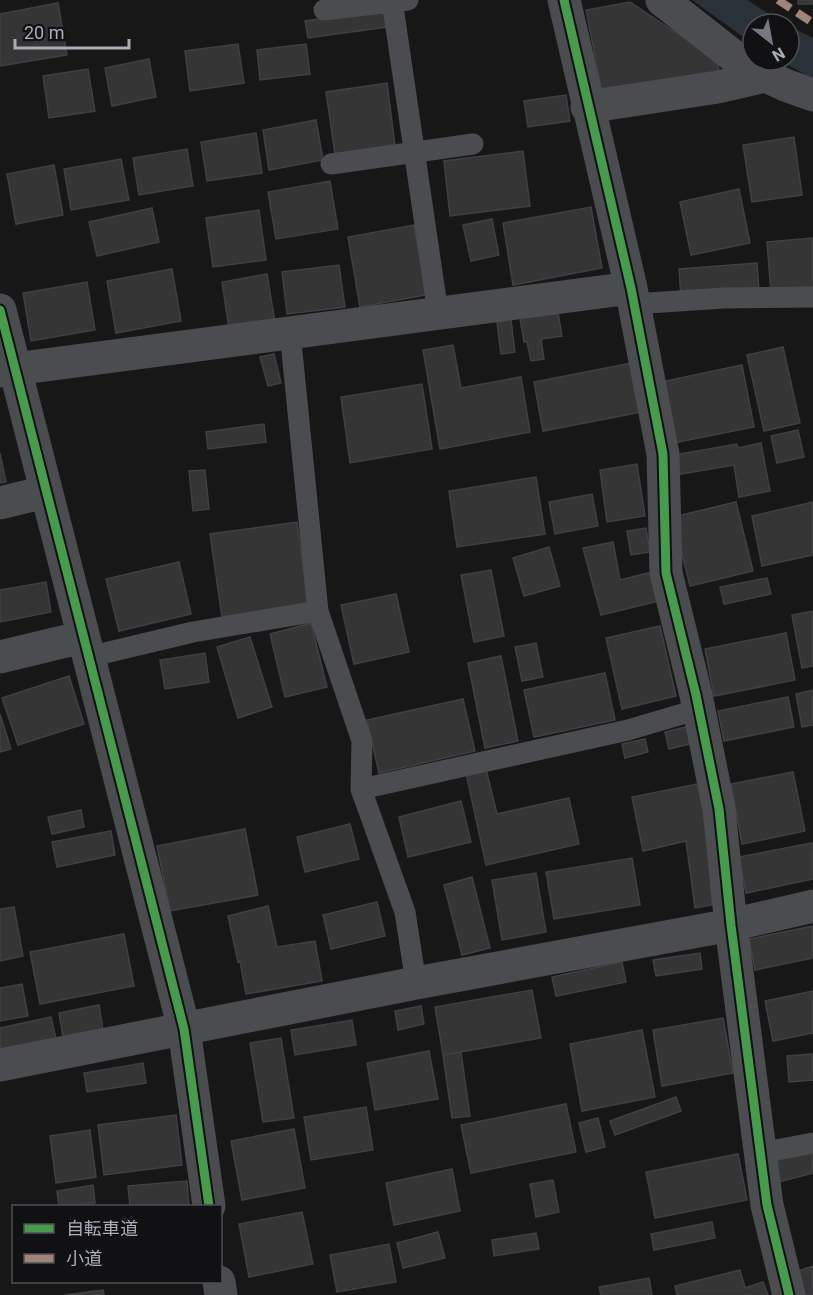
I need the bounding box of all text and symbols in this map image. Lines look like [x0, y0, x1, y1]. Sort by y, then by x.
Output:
scale bar [15, 12, 129, 50]
north arrow [741, 12, 801, 72]
text: 20 m [24, 22, 64, 43]
text: N [769, 43, 788, 65]
legend [12, 1205, 222, 1283]
text: 自転車道 [66, 1218, 138, 1239]
text: 小道 [66, 1248, 102, 1269]

